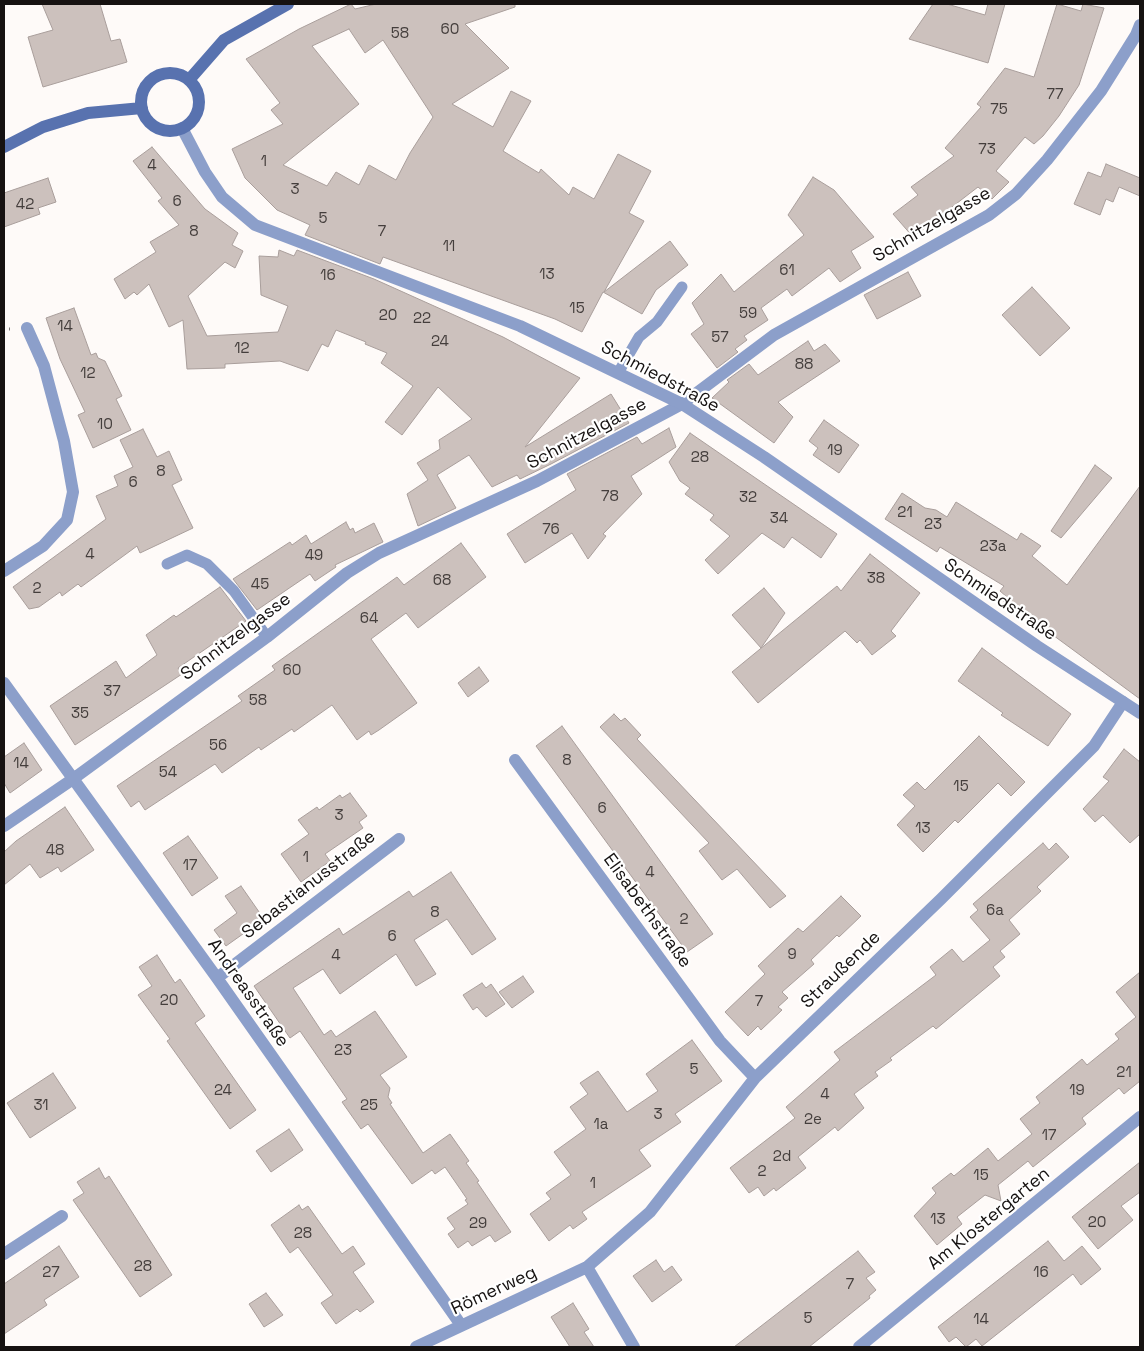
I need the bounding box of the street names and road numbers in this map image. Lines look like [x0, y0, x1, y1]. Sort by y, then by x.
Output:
street label: Schnitzelgasse [869, 183, 995, 267]
street label: Schmiedstraße [597, 337, 723, 417]
street label: Schnitzelgasse [524, 393, 650, 475]
street label: Schmiedstraße [940, 554, 1060, 646]
street label: Schnitzelgasse [177, 589, 295, 685]
street label: Sebastianusstraße [238, 826, 380, 944]
street label: Elisabethstraße [598, 850, 696, 972]
street label: Straußende [797, 927, 885, 1013]
street label: Andreasstraße [203, 935, 293, 1051]
street label: Am Klostergarten [924, 1163, 1054, 1275]
street label: Römerweg [448, 1262, 540, 1320]

